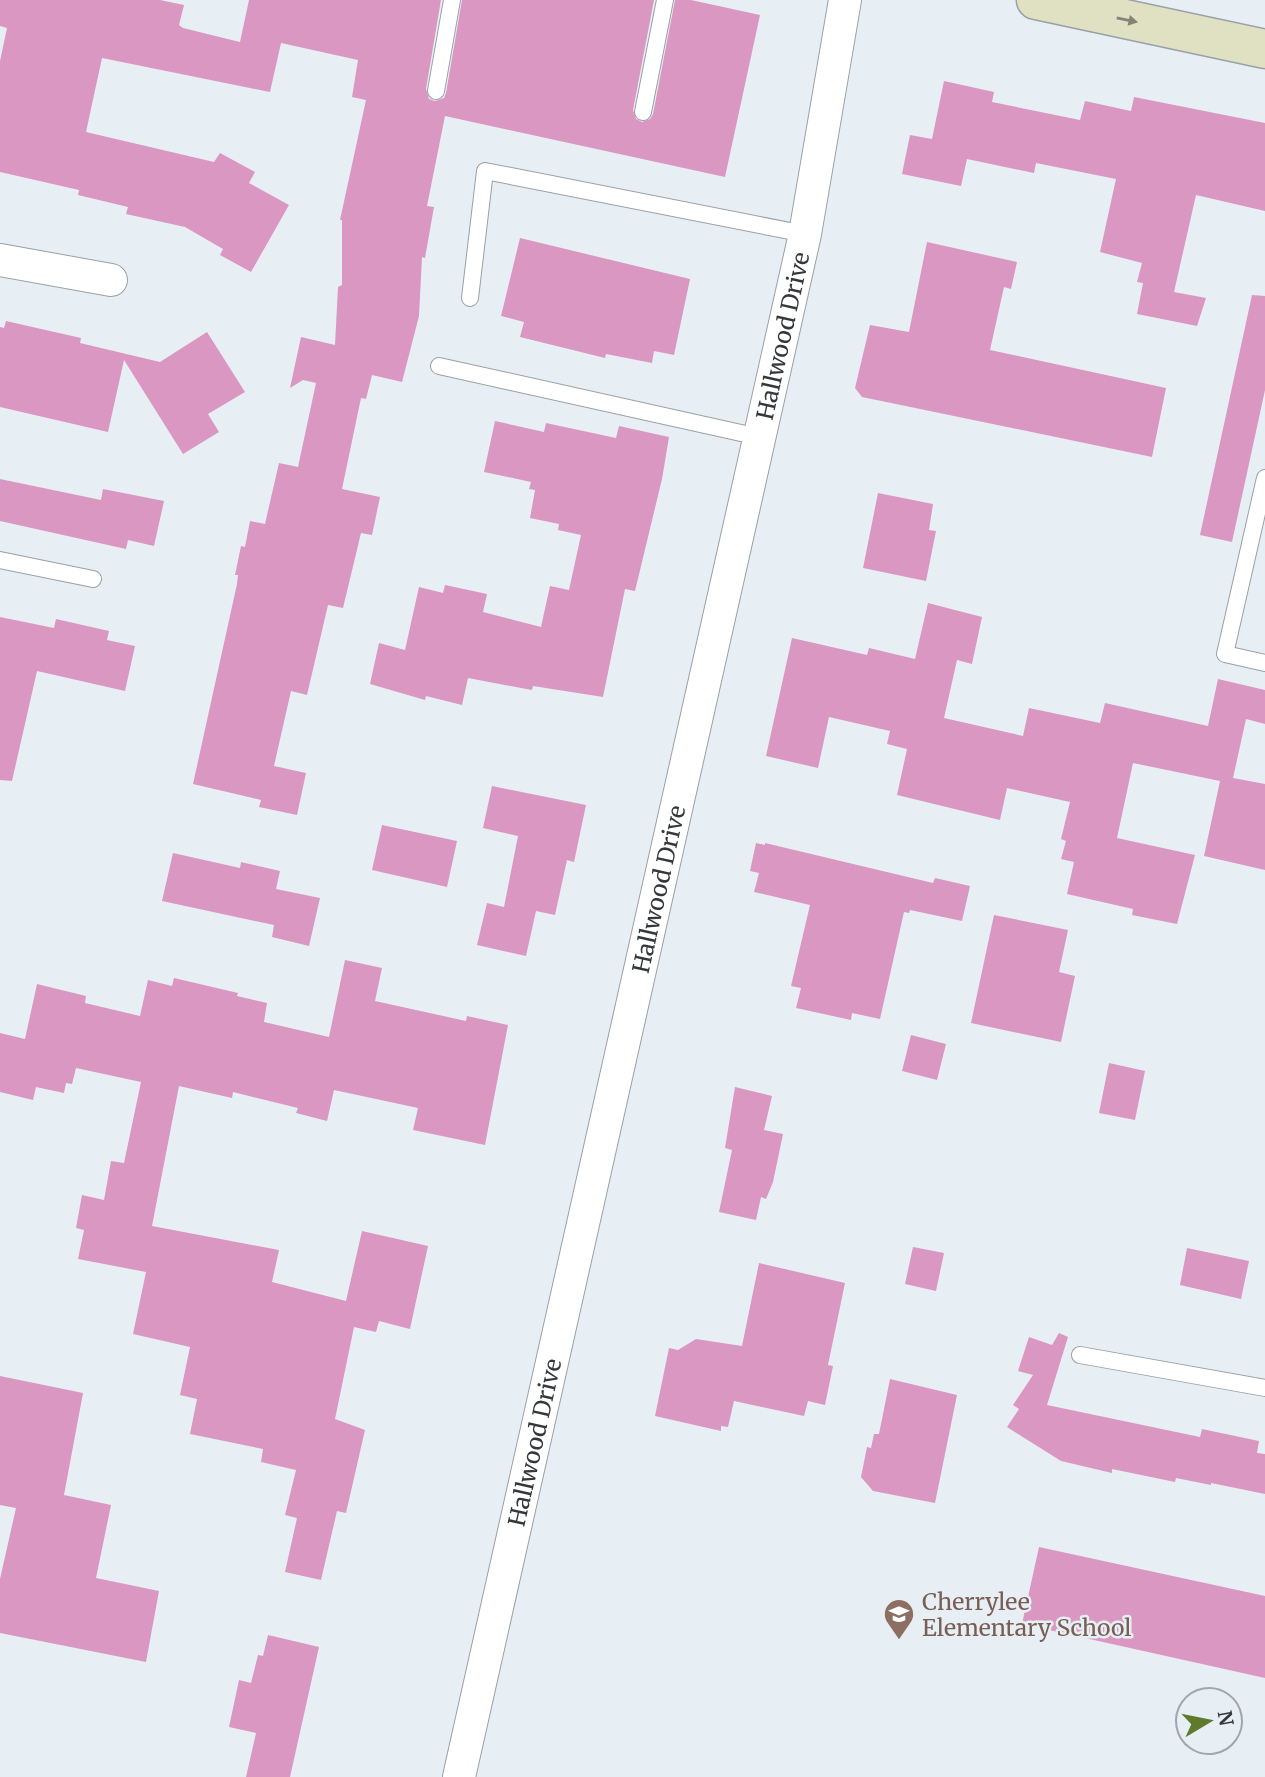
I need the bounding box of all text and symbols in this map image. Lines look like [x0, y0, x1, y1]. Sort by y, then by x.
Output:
one-way arrow [1116, 14, 1138, 25]
street label: Hallwood Drive [749, 249, 815, 423]
street label: Hallwood Drive [625, 802, 691, 976]
street label: Hallwood Drive [501, 1356, 567, 1529]
place label: Cherrylee Elementary School [922, 1587, 1131, 1642]
school or university icon: Cherrylee Elementary School [882, 1597, 916, 1641]
north arrow [1174, 1686, 1244, 1756]
text: N [1213, 1709, 1239, 1728]

